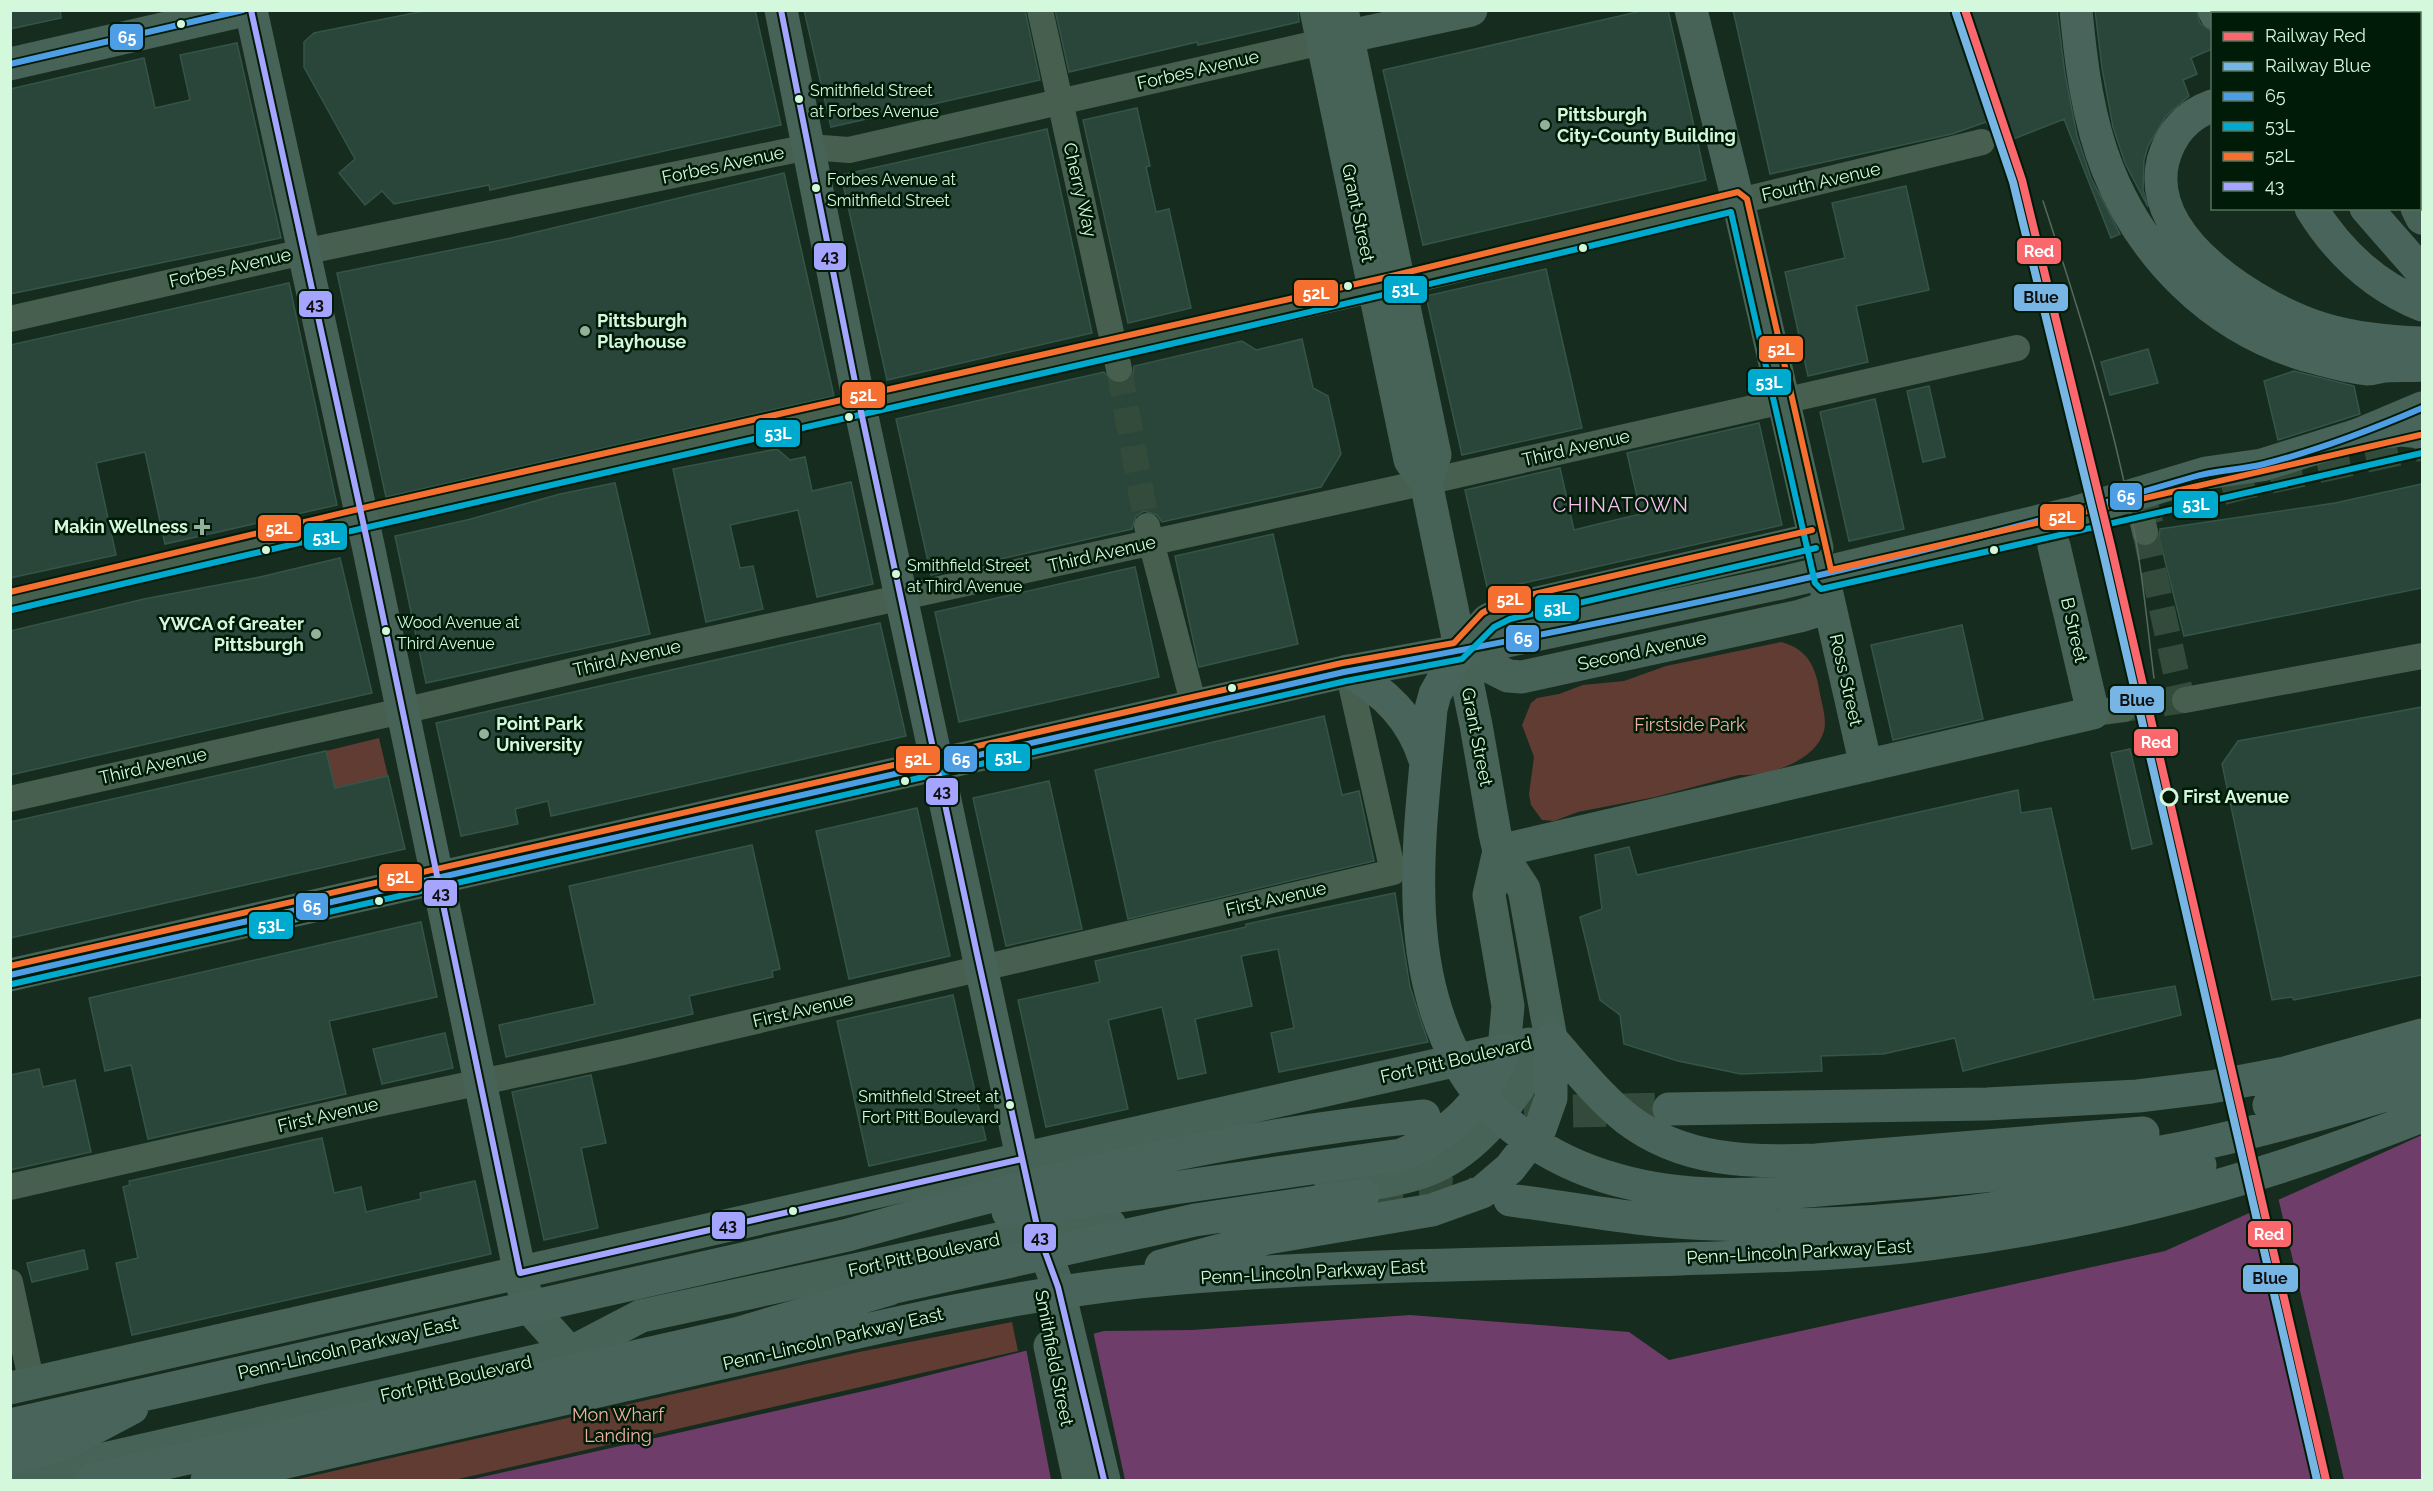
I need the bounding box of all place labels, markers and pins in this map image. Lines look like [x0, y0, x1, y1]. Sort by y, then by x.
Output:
unlabelled marker [175, 18, 187, 30]
place label: Smithfield Street at Forbes Avenue [810, 81, 939, 121]
marker: Smithfield Street at Forbes Avenue [793, 93, 805, 105]
place label: Pittsburgh City-County Building [1557, 104, 1736, 146]
marker: Pittsburgh City-County Building [1538, 118, 1552, 132]
place label: Forbes Avenue at Smithfield Street [827, 170, 956, 210]
marker: Forbes Avenue at Smithfield Street [810, 182, 822, 194]
unlabelled marker [1577, 242, 1589, 254]
unlabelled marker [1342, 280, 1354, 292]
place label: Pittsburgh Playhouse [597, 310, 687, 352]
marker: Pittsburgh Playhouse [578, 324, 592, 338]
unlabelled marker [843, 411, 855, 423]
place label: Makin Wellness [54, 516, 188, 537]
marker: Makin Wellness [193, 518, 211, 536]
unlabelled marker [260, 544, 272, 556]
unlabelled marker [1988, 544, 2000, 556]
place label: Smithfield Street at Third Avenue [907, 556, 1030, 596]
marker: Smithfield Street at Third Avenue [890, 568, 902, 580]
place label: YWCA of Greater Pittsburgh [159, 613, 304, 655]
place label: Wood Avenue at Third Avenue [397, 613, 520, 653]
marker: Wood Avenue at Third Avenue [380, 625, 392, 637]
marker: YWCA of Greater Pittsburgh [309, 627, 323, 641]
unlabelled marker [1226, 682, 1238, 694]
place label: Point Park University [496, 713, 584, 755]
marker: Point Park University [477, 727, 491, 741]
unlabelled marker [899, 775, 911, 787]
place label: First Avenue [2183, 786, 2289, 807]
marker: First Avenue [2160, 788, 2178, 806]
unlabelled marker [373, 895, 385, 907]
place label: Smithfield Street at Fort Pitt Boulevard [858, 1087, 1000, 1127]
marker: Smithfield Street at Fort Pitt Boulevard [1004, 1099, 1016, 1111]
unlabelled marker [787, 1205, 799, 1217]

